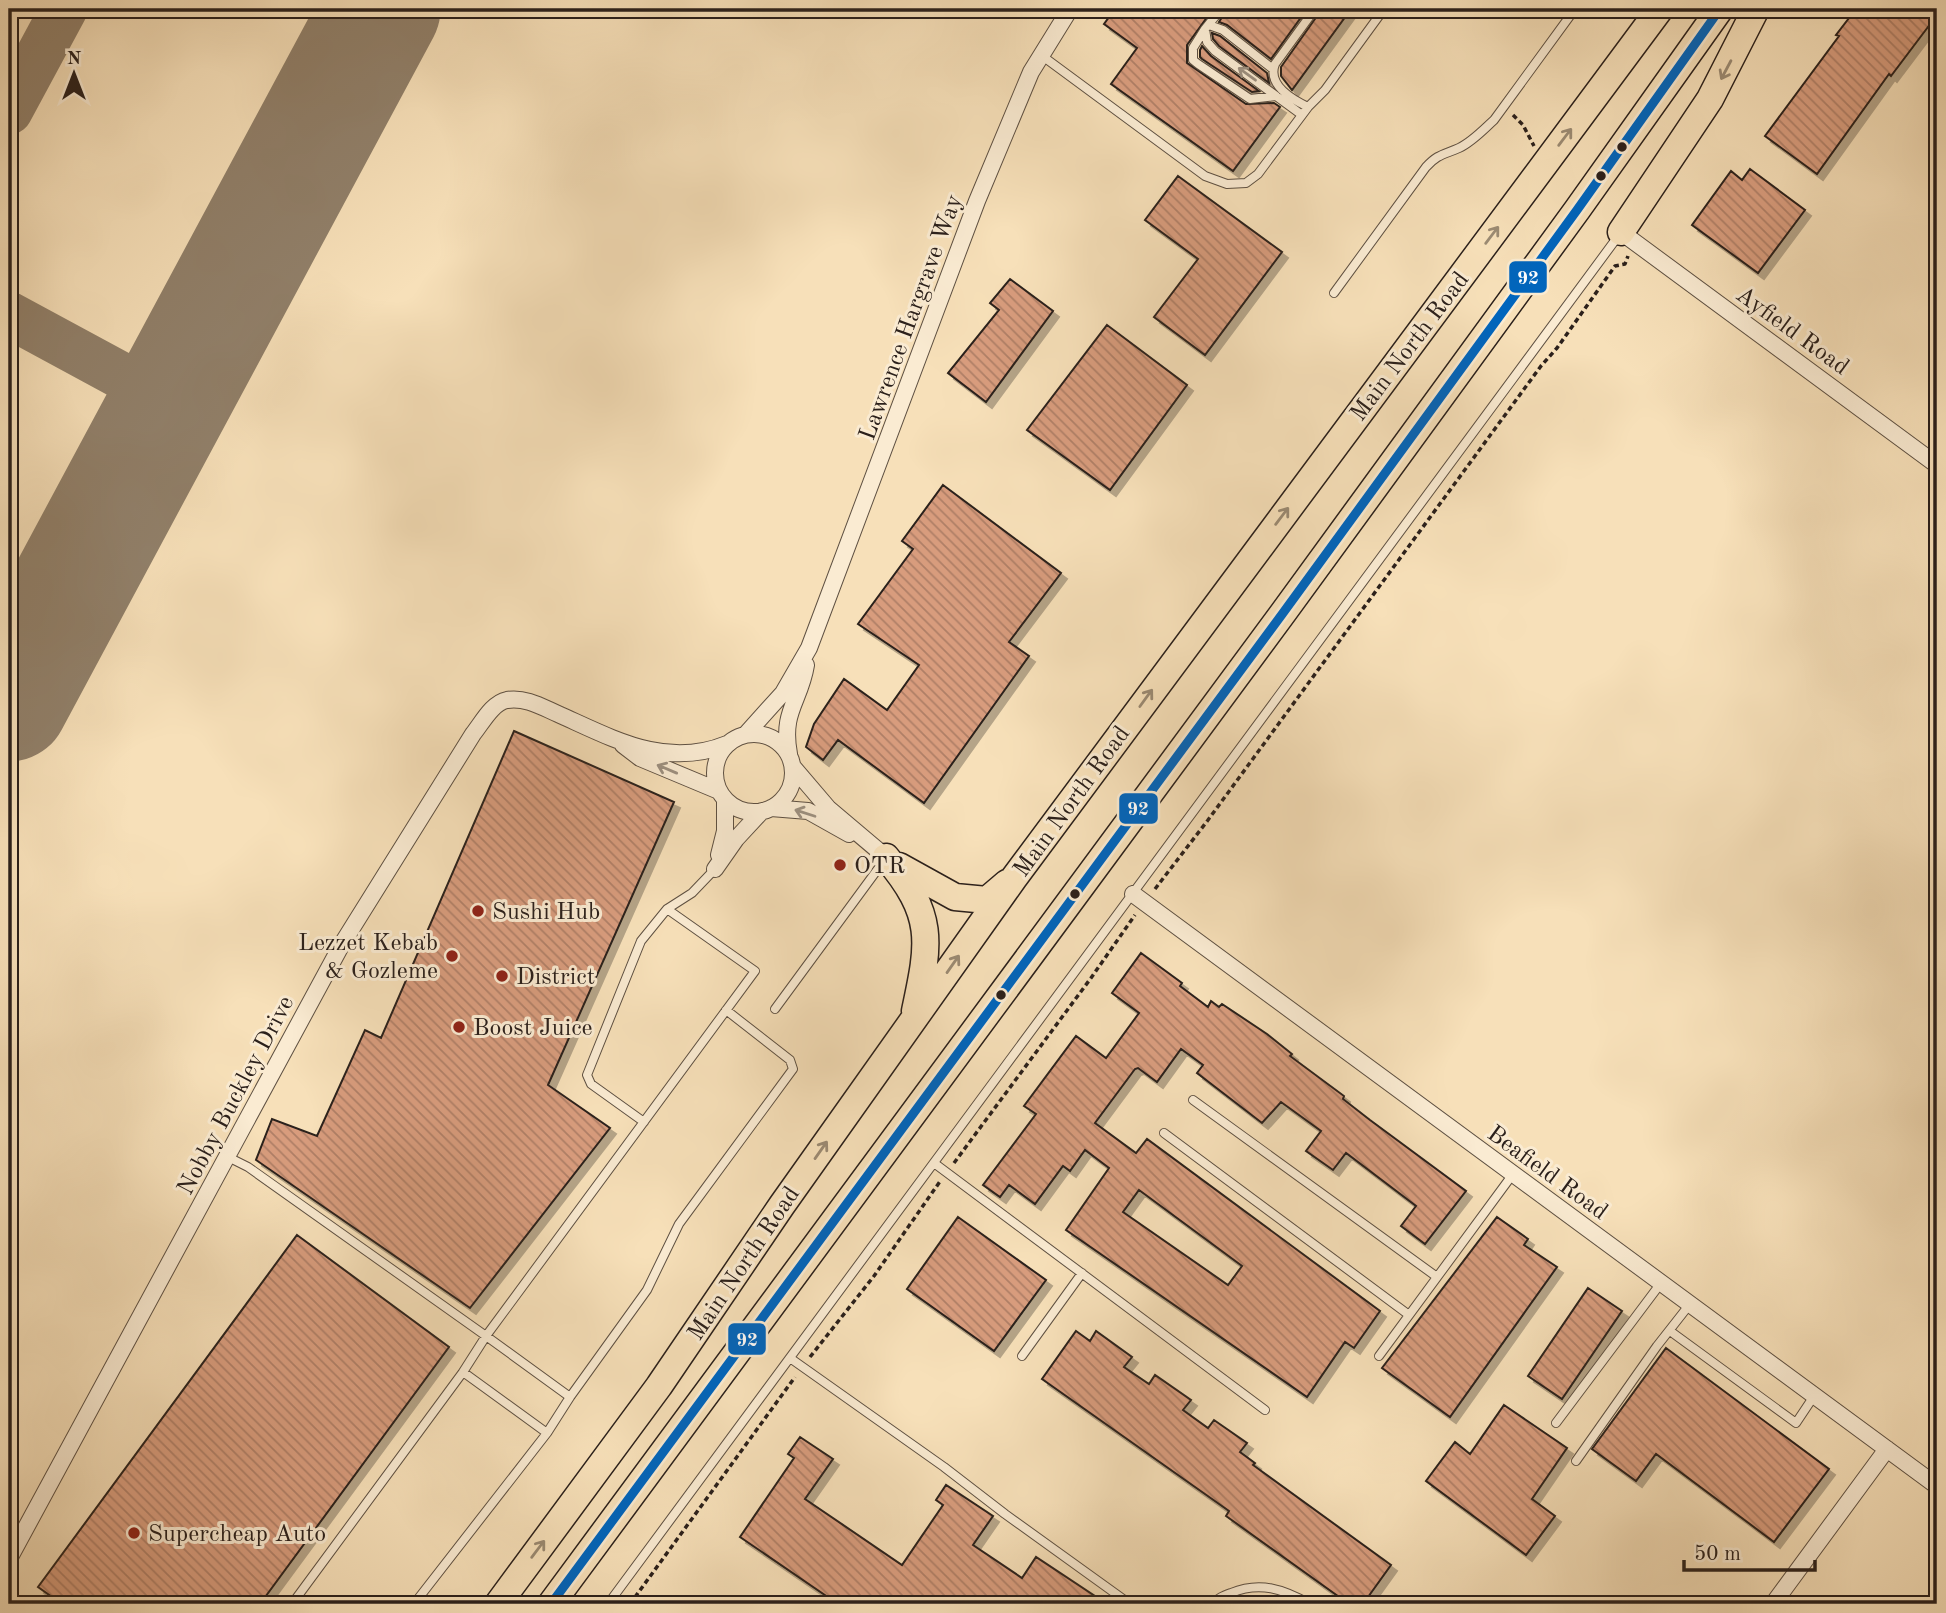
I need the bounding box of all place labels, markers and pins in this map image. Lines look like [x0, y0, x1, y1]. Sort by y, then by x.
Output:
unlabelled marker [1615, 140, 1629, 154]
unlabelled marker [1594, 169, 1608, 183]
place label: OTR [854, 855, 905, 879]
marker: OTR [832, 857, 848, 873]
unlabelled marker [1068, 887, 1082, 901]
place label: Sushi Hub [492, 901, 600, 925]
marker: Sushi Hub [470, 903, 486, 919]
place label: Lezzet Kebab & Gozleme [298, 932, 438, 984]
marker: Lezzet Kebab & Gozleme [444, 948, 460, 964]
place label: District [516, 966, 595, 990]
marker: District [494, 968, 510, 984]
unlabelled marker [994, 988, 1008, 1002]
place label: Boost Juice [473, 1017, 593, 1041]
marker: Boost Juice [451, 1019, 467, 1035]
place label: Supercheap Auto [148, 1523, 326, 1547]
marker: Supercheap Auto [126, 1525, 142, 1541]

